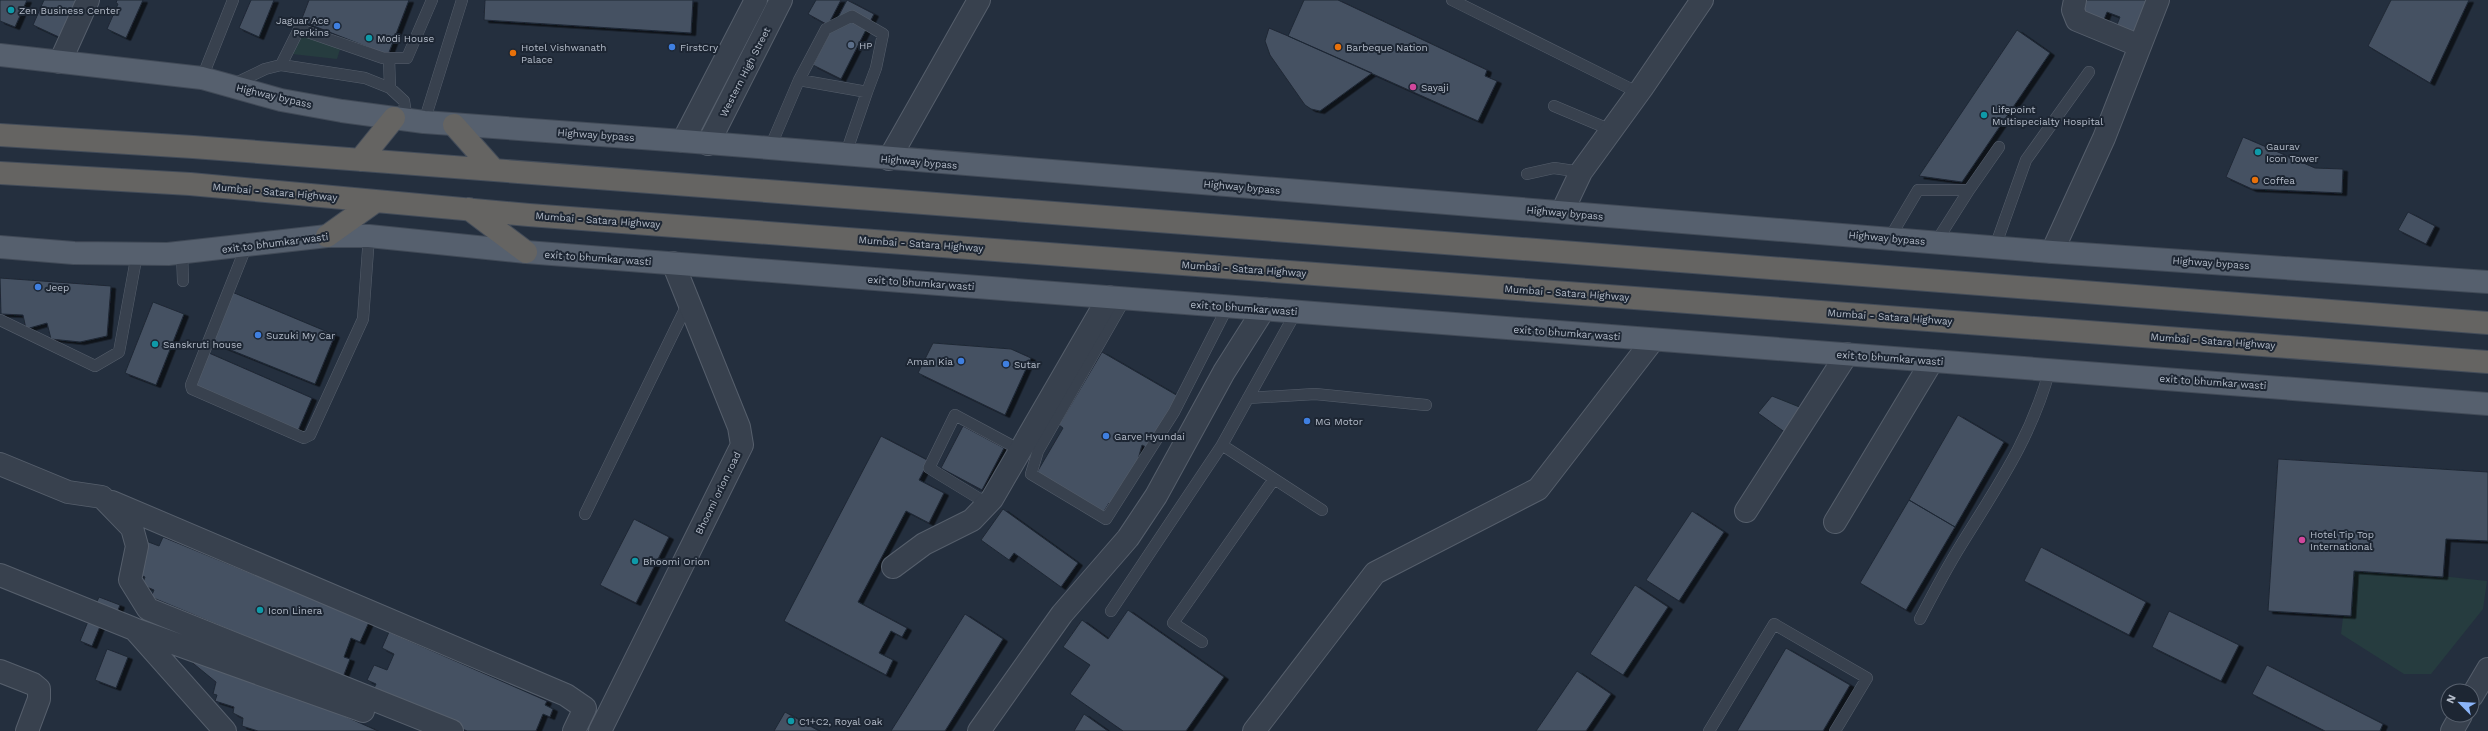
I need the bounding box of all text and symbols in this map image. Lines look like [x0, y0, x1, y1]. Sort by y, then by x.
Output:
marker: Zen Business Center [6, 5, 16, 15]
place label: Zen Business Center [19, 5, 120, 16]
place label: Jaguar Ace Perkins [276, 15, 329, 38]
marker: Jaguar Ace Perkins [332, 21, 342, 31]
street label: Western High Street [718, 25, 773, 119]
marker: Modi House [364, 33, 374, 43]
place label: Modi House [377, 33, 434, 44]
marker: HP [846, 40, 856, 50]
place label: HP [859, 40, 872, 51]
place label: Hotel Vishwanath Palace [521, 42, 606, 65]
marker: FirstCry [667, 42, 677, 52]
place label: FirstCry [680, 42, 719, 53]
marker: Barbeque Nation [1333, 42, 1343, 52]
place label: Barbeque Nation [1346, 42, 1428, 53]
marker: Hotel Vishwanath Palace [508, 48, 518, 58]
street label: Highway bypass [235, 82, 313, 110]
marker: Sayaji [1408, 82, 1418, 92]
place label: Sayaji [1421, 82, 1449, 93]
place label: Lifepoint Multispecialty Hospital [1992, 104, 2103, 127]
marker: Lifepoint Multispecialty Hospital [1979, 110, 1989, 120]
street label: Highway bypass [557, 127, 635, 143]
place label: Gaurav Icon Tower [2266, 141, 2319, 164]
marker: Gaurav Icon Tower [2253, 147, 2263, 157]
street label: Highway bypass [880, 153, 958, 171]
marker: Coffea [2250, 175, 2260, 185]
place label: Coffea [2263, 175, 2295, 186]
street label: Highway bypass [1203, 178, 1281, 196]
street label: Mumbai - Satara Highway [212, 181, 339, 203]
street label: Highway bypass [1526, 204, 1604, 222]
street label: Mumbai - Satara Highway [535, 210, 662, 230]
street label: Highway bypass [1848, 229, 1926, 247]
street label: exit to bhumkar wasti [221, 231, 329, 255]
street label: Mumbai - Satara Highway [858, 234, 985, 254]
street label: exit to bhumkar wasti [544, 249, 652, 267]
street label: Highway bypass [2172, 255, 2250, 271]
street label: Mumbai - Satara Highway [1181, 259, 1308, 279]
street label: exit to bhumkar wasti [867, 274, 975, 292]
marker: Jeep [33, 282, 43, 292]
place label: Jeep [46, 282, 69, 293]
street label: Mumbai - Satara Highway [1504, 283, 1631, 303]
street label: exit to bhumkar wasti [1190, 299, 1298, 317]
street label: Mumbai - Satara Highway [1827, 307, 1954, 327]
street label: exit to bhumkar wasti [1513, 324, 1621, 342]
marker: Suzuki My Car [253, 330, 263, 340]
place label: Suzuki My Car [266, 330, 335, 341]
street label: Mumbai - Satara Highway [2150, 331, 2277, 351]
marker: Sanskruti house [150, 339, 160, 349]
place label: Sanskruti house [163, 339, 242, 350]
street label: exit to bhumkar wasti [1836, 349, 1944, 367]
place label: Aman Kia [907, 356, 953, 367]
marker: Aman Kia [956, 356, 966, 366]
marker: Sutar [1001, 359, 1011, 369]
place label: Sutar [1014, 359, 1040, 370]
street label: exit to bhumkar wasti [2159, 373, 2267, 391]
marker: MG Motor [1302, 416, 1312, 426]
place label: MG Motor [1315, 416, 1363, 427]
marker: Garve Hyundai [1101, 431, 1111, 441]
place label: Garve Hyundai [1114, 431, 1185, 442]
street label: Bhoomi orion road [693, 450, 743, 536]
place label: Hotel Tip Top International [2310, 529, 2374, 552]
marker: Hotel Tip Top International [2297, 535, 2307, 545]
marker: Bhoomi Orion [630, 556, 640, 566]
place label: Bhoomi Orion [643, 556, 710, 567]
marker: Icon Linera [255, 605, 265, 615]
place label: Icon Linera [268, 605, 323, 616]
north arrow [2440, 683, 2480, 723]
text: N [2444, 693, 2459, 706]
marker: C1+C2, Royal Oak [786, 716, 796, 726]
place label: C1+C2, Royal Oak [799, 716, 883, 727]

